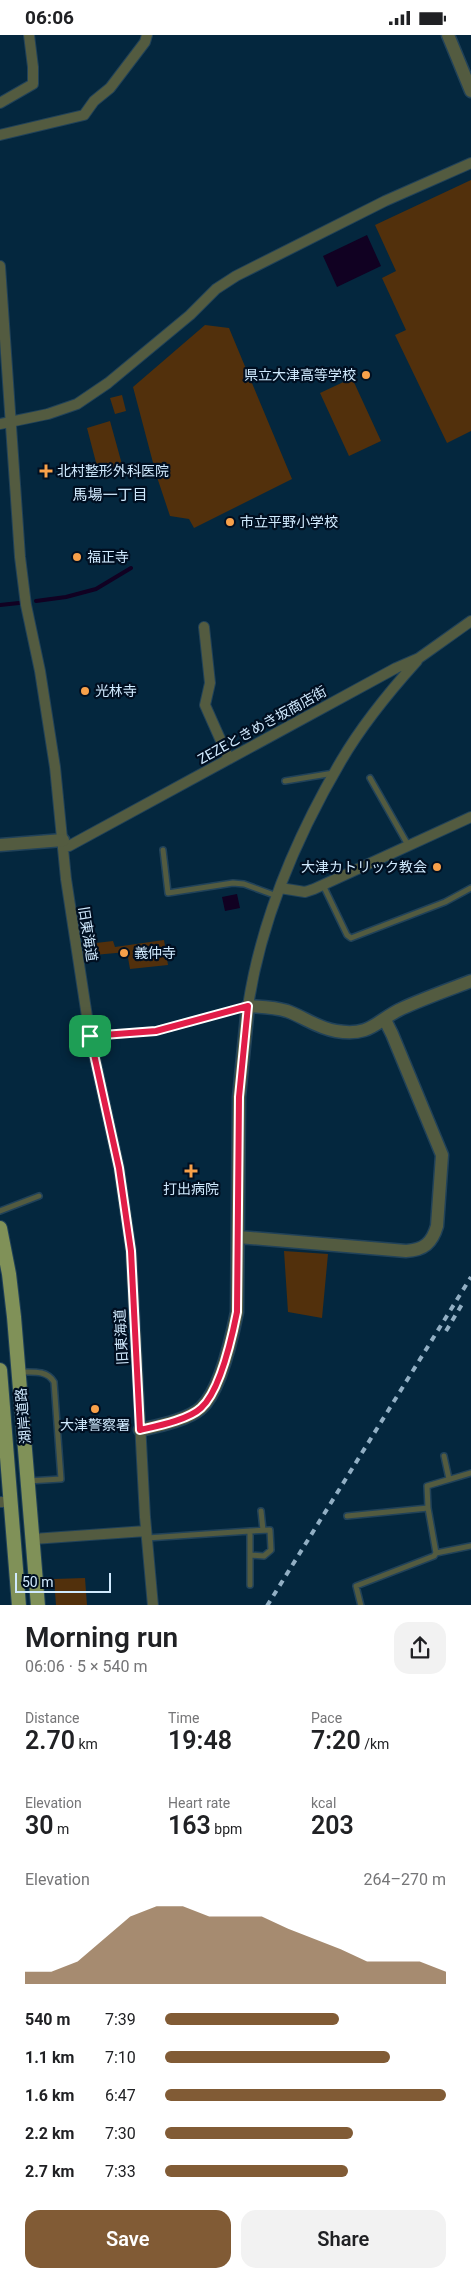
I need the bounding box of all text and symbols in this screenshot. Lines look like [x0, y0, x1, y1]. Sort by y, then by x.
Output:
text: 06:06 [25, 6, 74, 29]
place label: 県立大津高等学校 [244, 367, 356, 383]
marker: 県立大津高等学校 [360, 369, 372, 381]
place label: 北村整形外科医院 [57, 463, 169, 479]
marker: 北村整形外科医院 [39, 464, 53, 478]
district label: 馬場一丁目 [72, 486, 148, 504]
place label: 市立平野小学校 [240, 514, 338, 530]
marker: 市立平野小学校 [224, 516, 236, 528]
place label: 福正寺 [87, 549, 129, 565]
marker: 福正寺 [71, 551, 83, 563]
place label: 光林寺 [95, 683, 137, 699]
street label: ZEZEときめき坂商店街 [195, 683, 329, 767]
marker: 光林寺 [79, 685, 91, 697]
place label: 大津カトリック教会 [301, 859, 427, 875]
marker: 大津カトリック教会 [431, 861, 443, 873]
street label: 旧東海道 [76, 905, 100, 963]
place label: 義仲寺 [134, 945, 176, 961]
marker: 義仲寺 [118, 947, 130, 959]
pin [69, 1015, 111, 1057]
icon: arrive [76, 1022, 104, 1050]
marker: 打出病院 [184, 1164, 198, 1178]
place label: 打出病院 [163, 1181, 219, 1197]
street label: 旧東海道 [112, 1309, 130, 1365]
street label: 湖岸道路 [13, 1387, 33, 1445]
marker: 大津警察署 [89, 1403, 101, 1415]
place label: 大津警察署 [60, 1417, 130, 1433]
scale bar [15, 1571, 111, 1594]
text: 50 m [22, 1574, 54, 1590]
text: Morning run [25, 1621, 178, 1654]
button: share [394, 1622, 446, 1674]
text: 06:06 · 5 × 540 m [25, 1657, 147, 1676]
text: Distance [25, 1710, 80, 1726]
text: Time [168, 1710, 199, 1726]
text: Pace [311, 1710, 342, 1726]
text: 2.70 [25, 1726, 75, 1755]
text: 19:48 [168, 1726, 232, 1755]
text: 7:20 [311, 1726, 361, 1755]
text: km [75, 1736, 98, 1752]
text: /km [361, 1736, 389, 1752]
text: Elevation [25, 1795, 82, 1811]
text: Heart rate [168, 1795, 230, 1811]
text: kcal [311, 1795, 336, 1811]
text: 30 [25, 1811, 54, 1840]
text: 163 [168, 1811, 211, 1840]
text: 203 [311, 1811, 354, 1840]
text: m [54, 1821, 69, 1837]
text: bpm [211, 1821, 242, 1837]
text: Elevation [25, 1870, 90, 1889]
text: 264–270 m [364, 1870, 446, 1889]
text: 540 m [25, 2010, 70, 2029]
text: 7:39 [105, 2010, 136, 2029]
text: 1.1 km [25, 2048, 74, 2067]
text: 7:10 [105, 2048, 136, 2067]
text: 1.6 km [25, 2086, 74, 2105]
text: 6:47 [105, 2086, 136, 2105]
text: 2.2 km [25, 2124, 74, 2143]
text: 7:30 [105, 2124, 136, 2143]
text: 2.7 km [25, 2162, 74, 2181]
text: 7:33 [105, 2162, 136, 2181]
button: Save [25, 2210, 231, 2268]
button: Share [241, 2210, 446, 2268]

